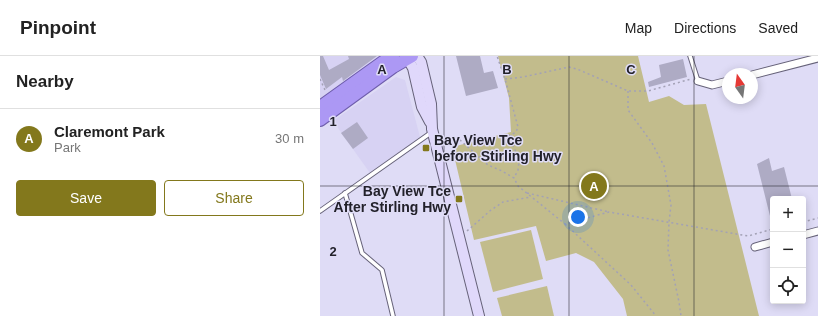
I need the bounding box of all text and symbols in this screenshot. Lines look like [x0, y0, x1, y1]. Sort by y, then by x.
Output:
text: Pinpoint [20, 17, 96, 38]
text: Map [625, 20, 652, 36]
text: Directions [674, 20, 736, 36]
text: Saved [758, 20, 798, 36]
text: A [377, 62, 387, 77]
text: B [502, 62, 512, 77]
text: C [626, 62, 636, 77]
north arrow [722, 68, 758, 104]
text: Nearby [16, 72, 74, 91]
text: 1 [329, 114, 337, 129]
text: Claremont Park [54, 123, 165, 140]
text: A [24, 131, 34, 146]
text: 30 m [275, 131, 304, 146]
place label: Bay View Tce before Stirling Hwy [434, 132, 562, 164]
text: Park [54, 140, 81, 155]
marker: Bay View Tce before Stirling Hwy [421, 143, 431, 153]
pin: A [581, 171, 607, 201]
button: Save [16, 180, 156, 216]
button: Share [164, 180, 304, 216]
place label: Bay View Tce After Stirling Hwy [334, 183, 451, 215]
marker: Bay View Tce After Stirling Hwy [454, 194, 464, 204]
map controls [770, 196, 806, 304]
button: + [770, 196, 806, 232]
your location [568, 207, 588, 227]
button: − [770, 232, 806, 268]
text: 2 [329, 244, 337, 259]
button: locate [770, 268, 806, 304]

